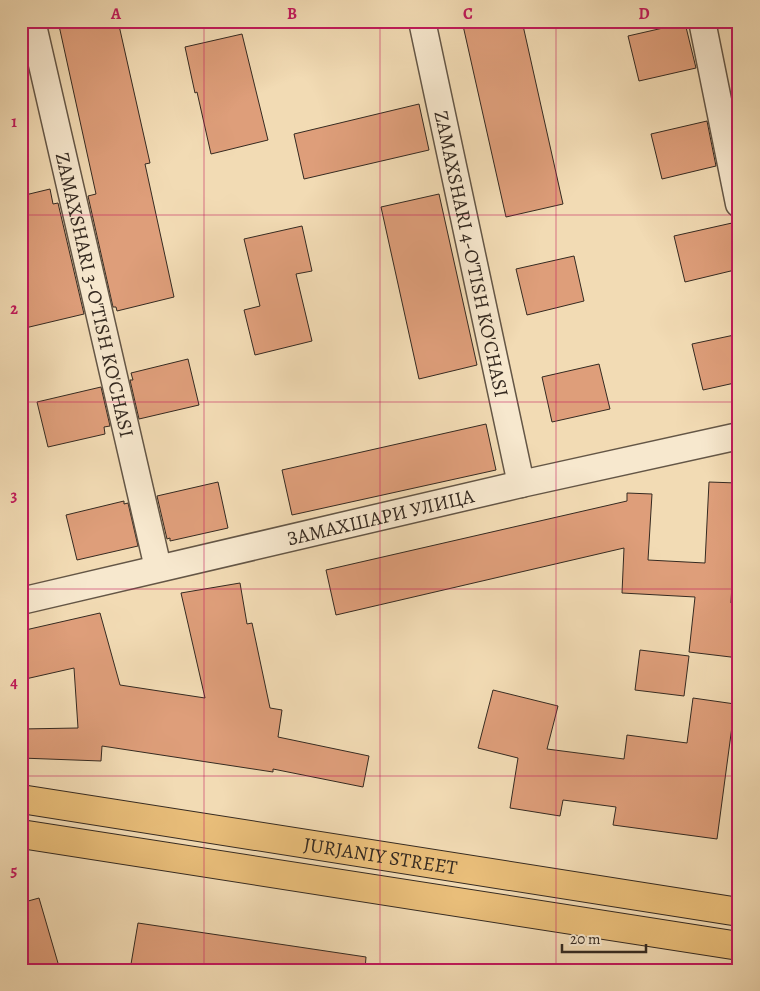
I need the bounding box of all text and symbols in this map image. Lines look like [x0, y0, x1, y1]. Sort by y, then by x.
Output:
text: A [110, 3, 122, 25]
text: B [287, 3, 297, 25]
text: C [463, 3, 473, 25]
text: D [638, 3, 650, 25]
street label: ZAMAXSHARI 4-O'TISH KO'CHASI [428, 108, 516, 400]
text: 1 [11, 111, 17, 133]
street label: ZAMAXSHARI 3-O'TISH KO'CHASI [49, 150, 141, 440]
text: 2 [10, 298, 18, 320]
street label: ЗАМАХШАРИ УЛИЦА [284, 482, 477, 552]
text: 3 [11, 485, 18, 507]
text: 4 [10, 672, 18, 694]
street label: JURJANIY STREET [302, 830, 459, 881]
text: 5 [11, 860, 18, 882]
scale bar [562, 921, 646, 953]
text: 20 m [570, 929, 601, 949]

